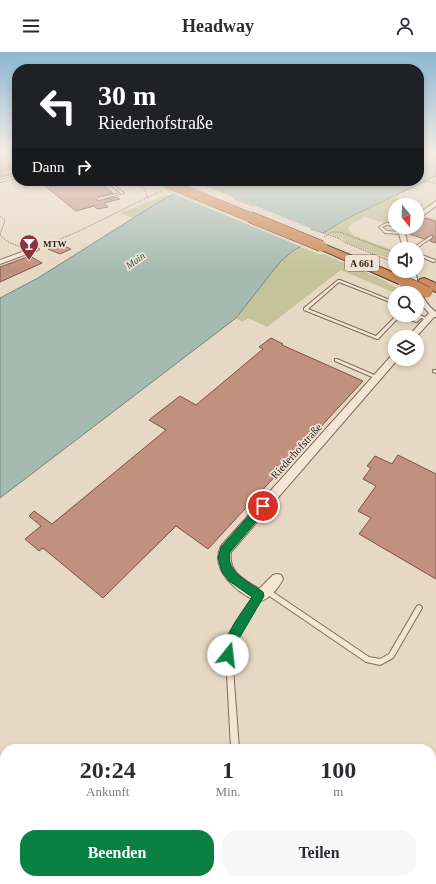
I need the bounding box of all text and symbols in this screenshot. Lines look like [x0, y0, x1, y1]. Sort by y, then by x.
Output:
icon: menu [20, 15, 42, 37]
icon: person [394, 15, 416, 37]
text: Headway [182, 16, 254, 36]
icon: left [32, 80, 84, 132]
text: 30 m [98, 80, 156, 111]
text: Riederhofstraße [98, 113, 213, 133]
icon: right [73, 156, 95, 178]
text: Dann [32, 159, 65, 175]
north arrow [388, 198, 424, 234]
map controls [388, 198, 424, 366]
bar icon: MTW [18, 233, 40, 261]
place label: MTW [43, 239, 67, 249]
button: sound [388, 242, 424, 278]
water label: Main [123, 250, 147, 272]
road number: A 661 [345, 255, 379, 271]
button: search [388, 286, 424, 322]
button: layers [388, 330, 424, 366]
street label: Riederhofstraße [268, 421, 324, 481]
pin [246, 489, 280, 523]
icon: arrive [252, 495, 274, 517]
position arrow [207, 634, 249, 676]
text: 20:24 [80, 757, 136, 783]
text: 1 [222, 757, 234, 783]
text: 100 [320, 757, 356, 783]
text: Ankunft [86, 784, 129, 799]
text: Min. [216, 784, 240, 799]
text: m [333, 784, 343, 799]
button: Beenden [20, 830, 214, 876]
button: Teilen [222, 830, 416, 876]

